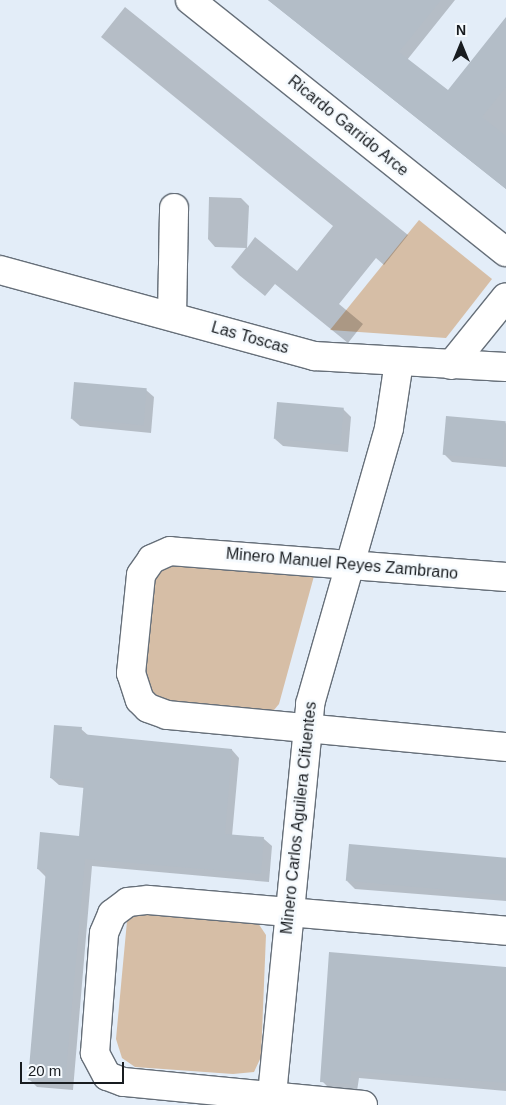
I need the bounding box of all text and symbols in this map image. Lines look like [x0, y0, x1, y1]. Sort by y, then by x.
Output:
north arrow [436, 20, 486, 70]
text: N [456, 22, 466, 38]
street label: Ricardo Garrido Arce [284, 71, 412, 181]
street label: Las Toscas [209, 318, 291, 358]
street label: Minero Manuel Reyes Zambrano [225, 544, 459, 584]
street label: Minero Carlos Aguilera Cifuentes [277, 700, 321, 936]
scale bar [22, 1052, 126, 1084]
text: 20 m [28, 1062, 61, 1079]

